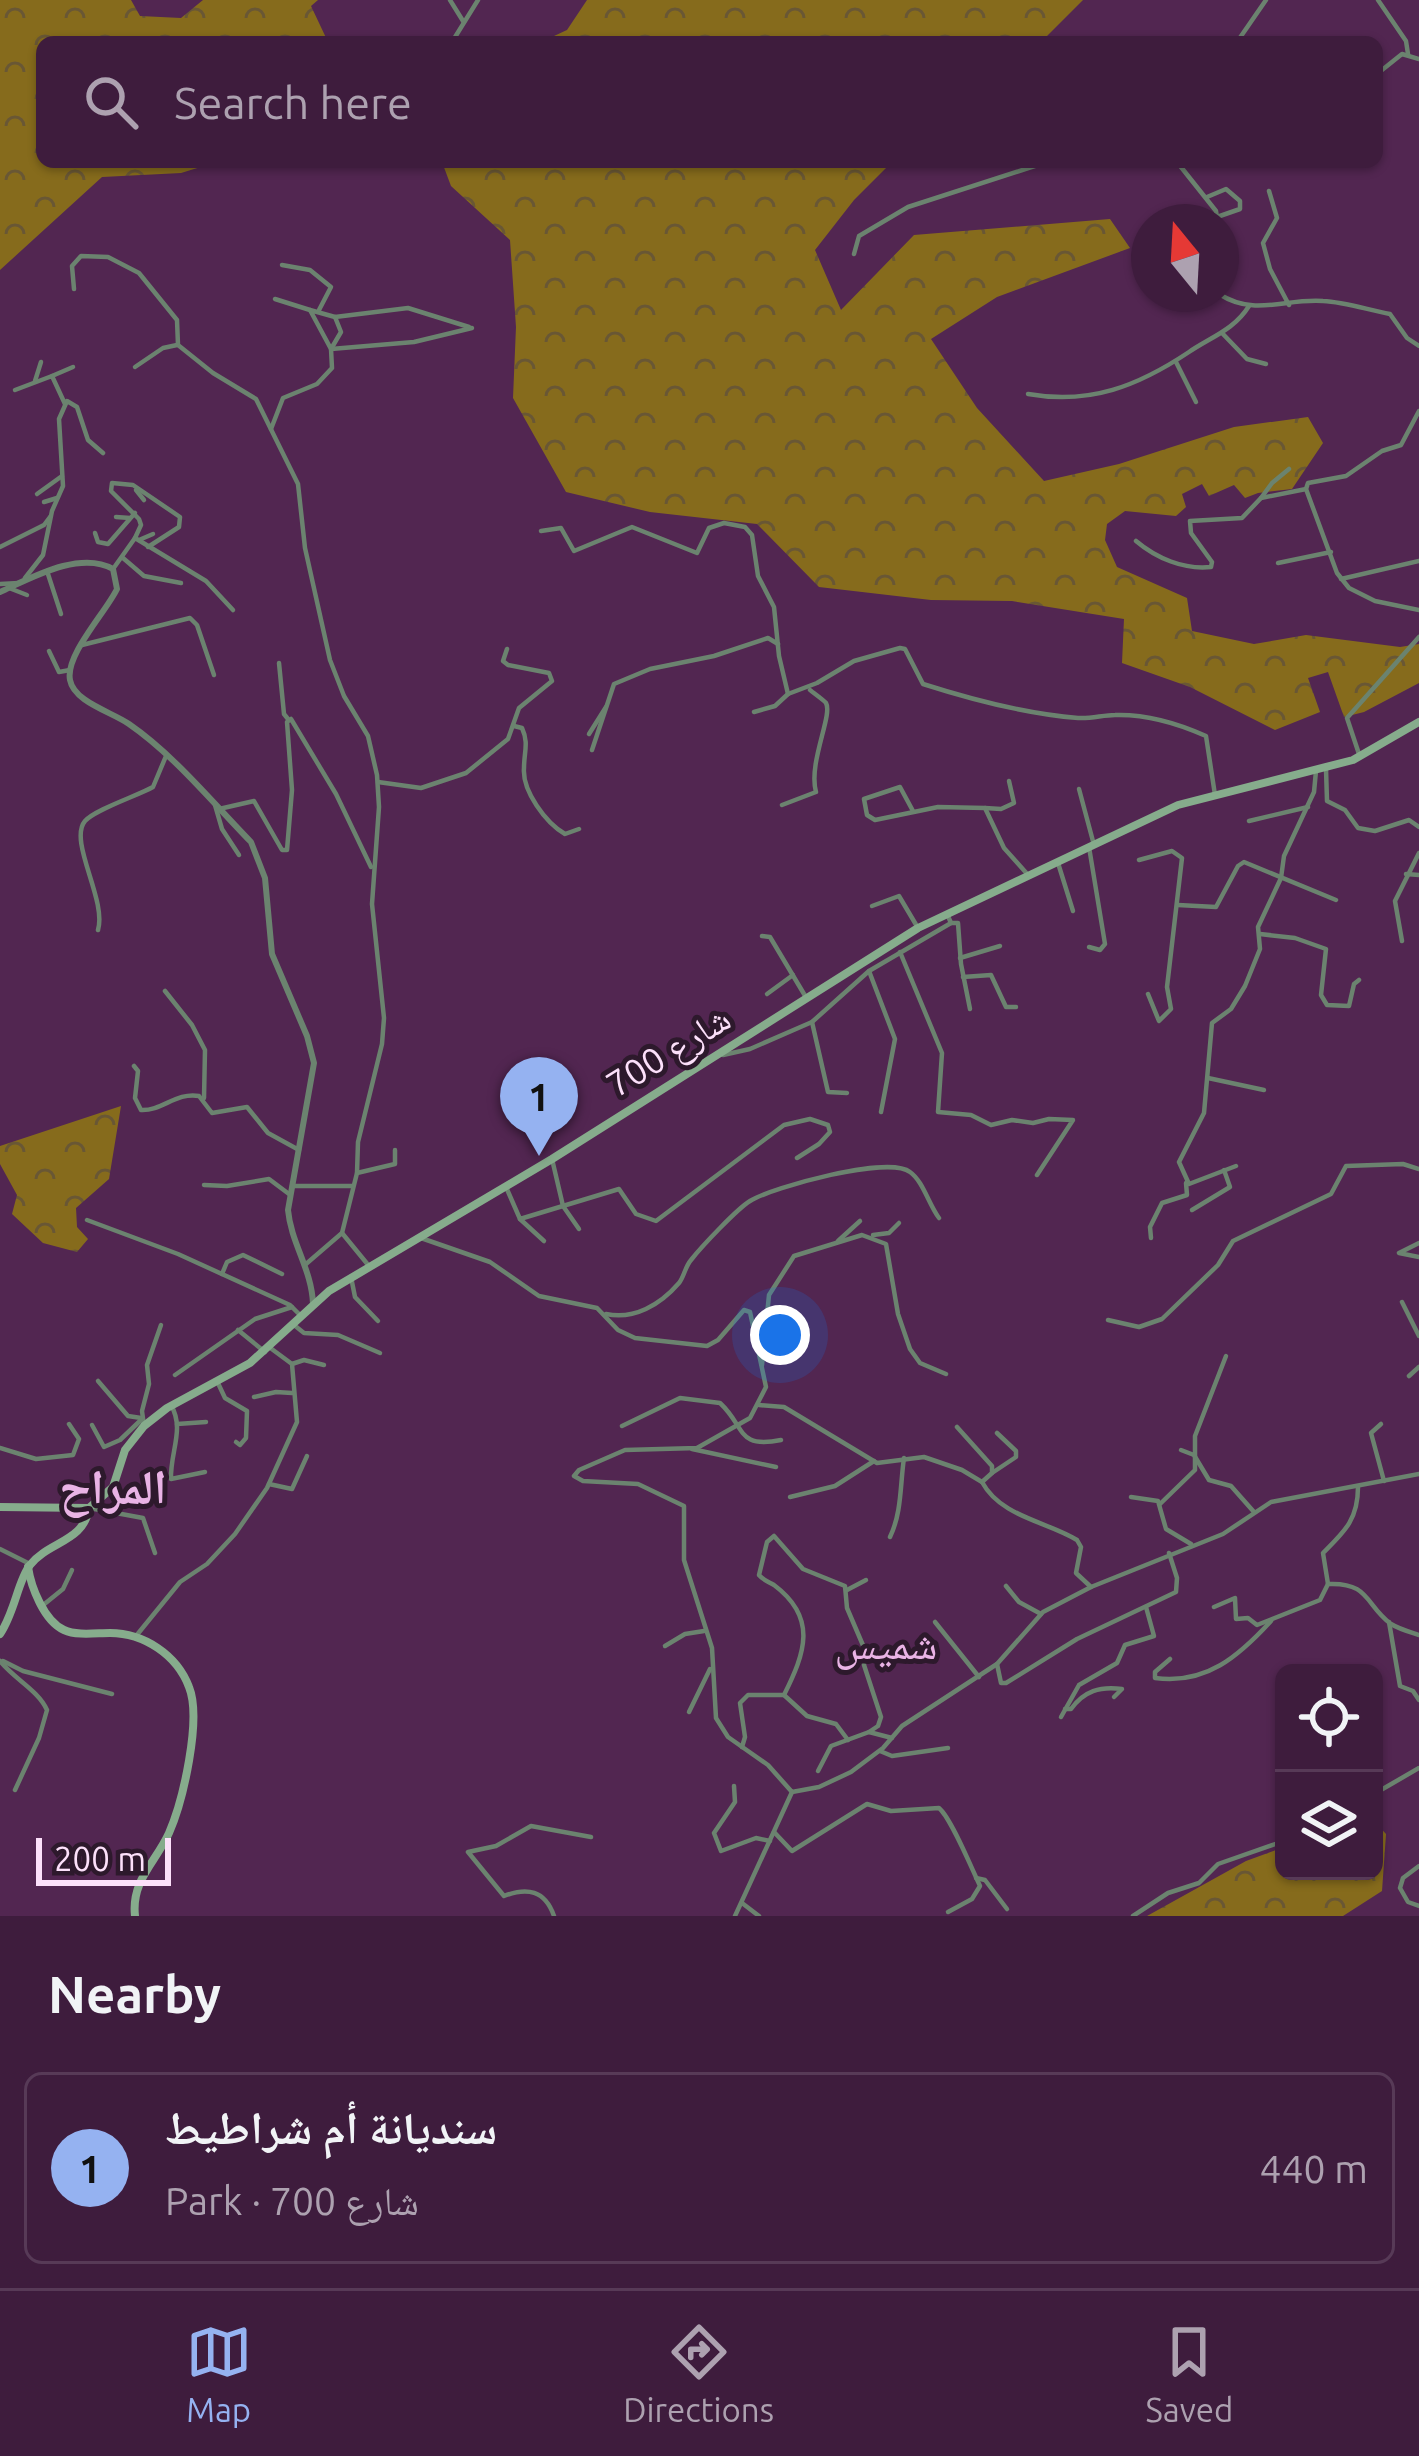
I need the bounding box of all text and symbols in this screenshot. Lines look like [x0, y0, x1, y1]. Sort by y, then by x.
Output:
search box [36, 36, 1383, 168]
icon: search [78, 69, 144, 135]
text: Search here [174, 77, 412, 128]
north arrow [1131, 204, 1239, 312]
street label: شارع 700 [599, 997, 739, 1107]
pin: 1 [500, 1057, 578, 1156]
your location [750, 1305, 810, 1365]
district label: المراح [59, 1459, 167, 1518]
district label: شميس [835, 1620, 937, 1670]
map controls [1275, 1664, 1383, 1880]
button: locate [1275, 1664, 1383, 1772]
button: layers [1275, 1772, 1383, 1880]
scale bar [36, 1832, 171, 1885]
text: 200 m [54, 1840, 146, 1877]
text: Nearby [48, 1965, 221, 2023]
text: سنديانة أم شراطيط [165, 2102, 497, 2153]
text: 1 [79, 2147, 101, 2190]
text: 440 m [1259, 2147, 1368, 2190]
text: Park · شارع 700 [165, 2179, 419, 2222]
tab: Map [186, 2319, 252, 2428]
tab: Directions [623, 2319, 774, 2428]
tab: Saved [1145, 2319, 1233, 2428]

